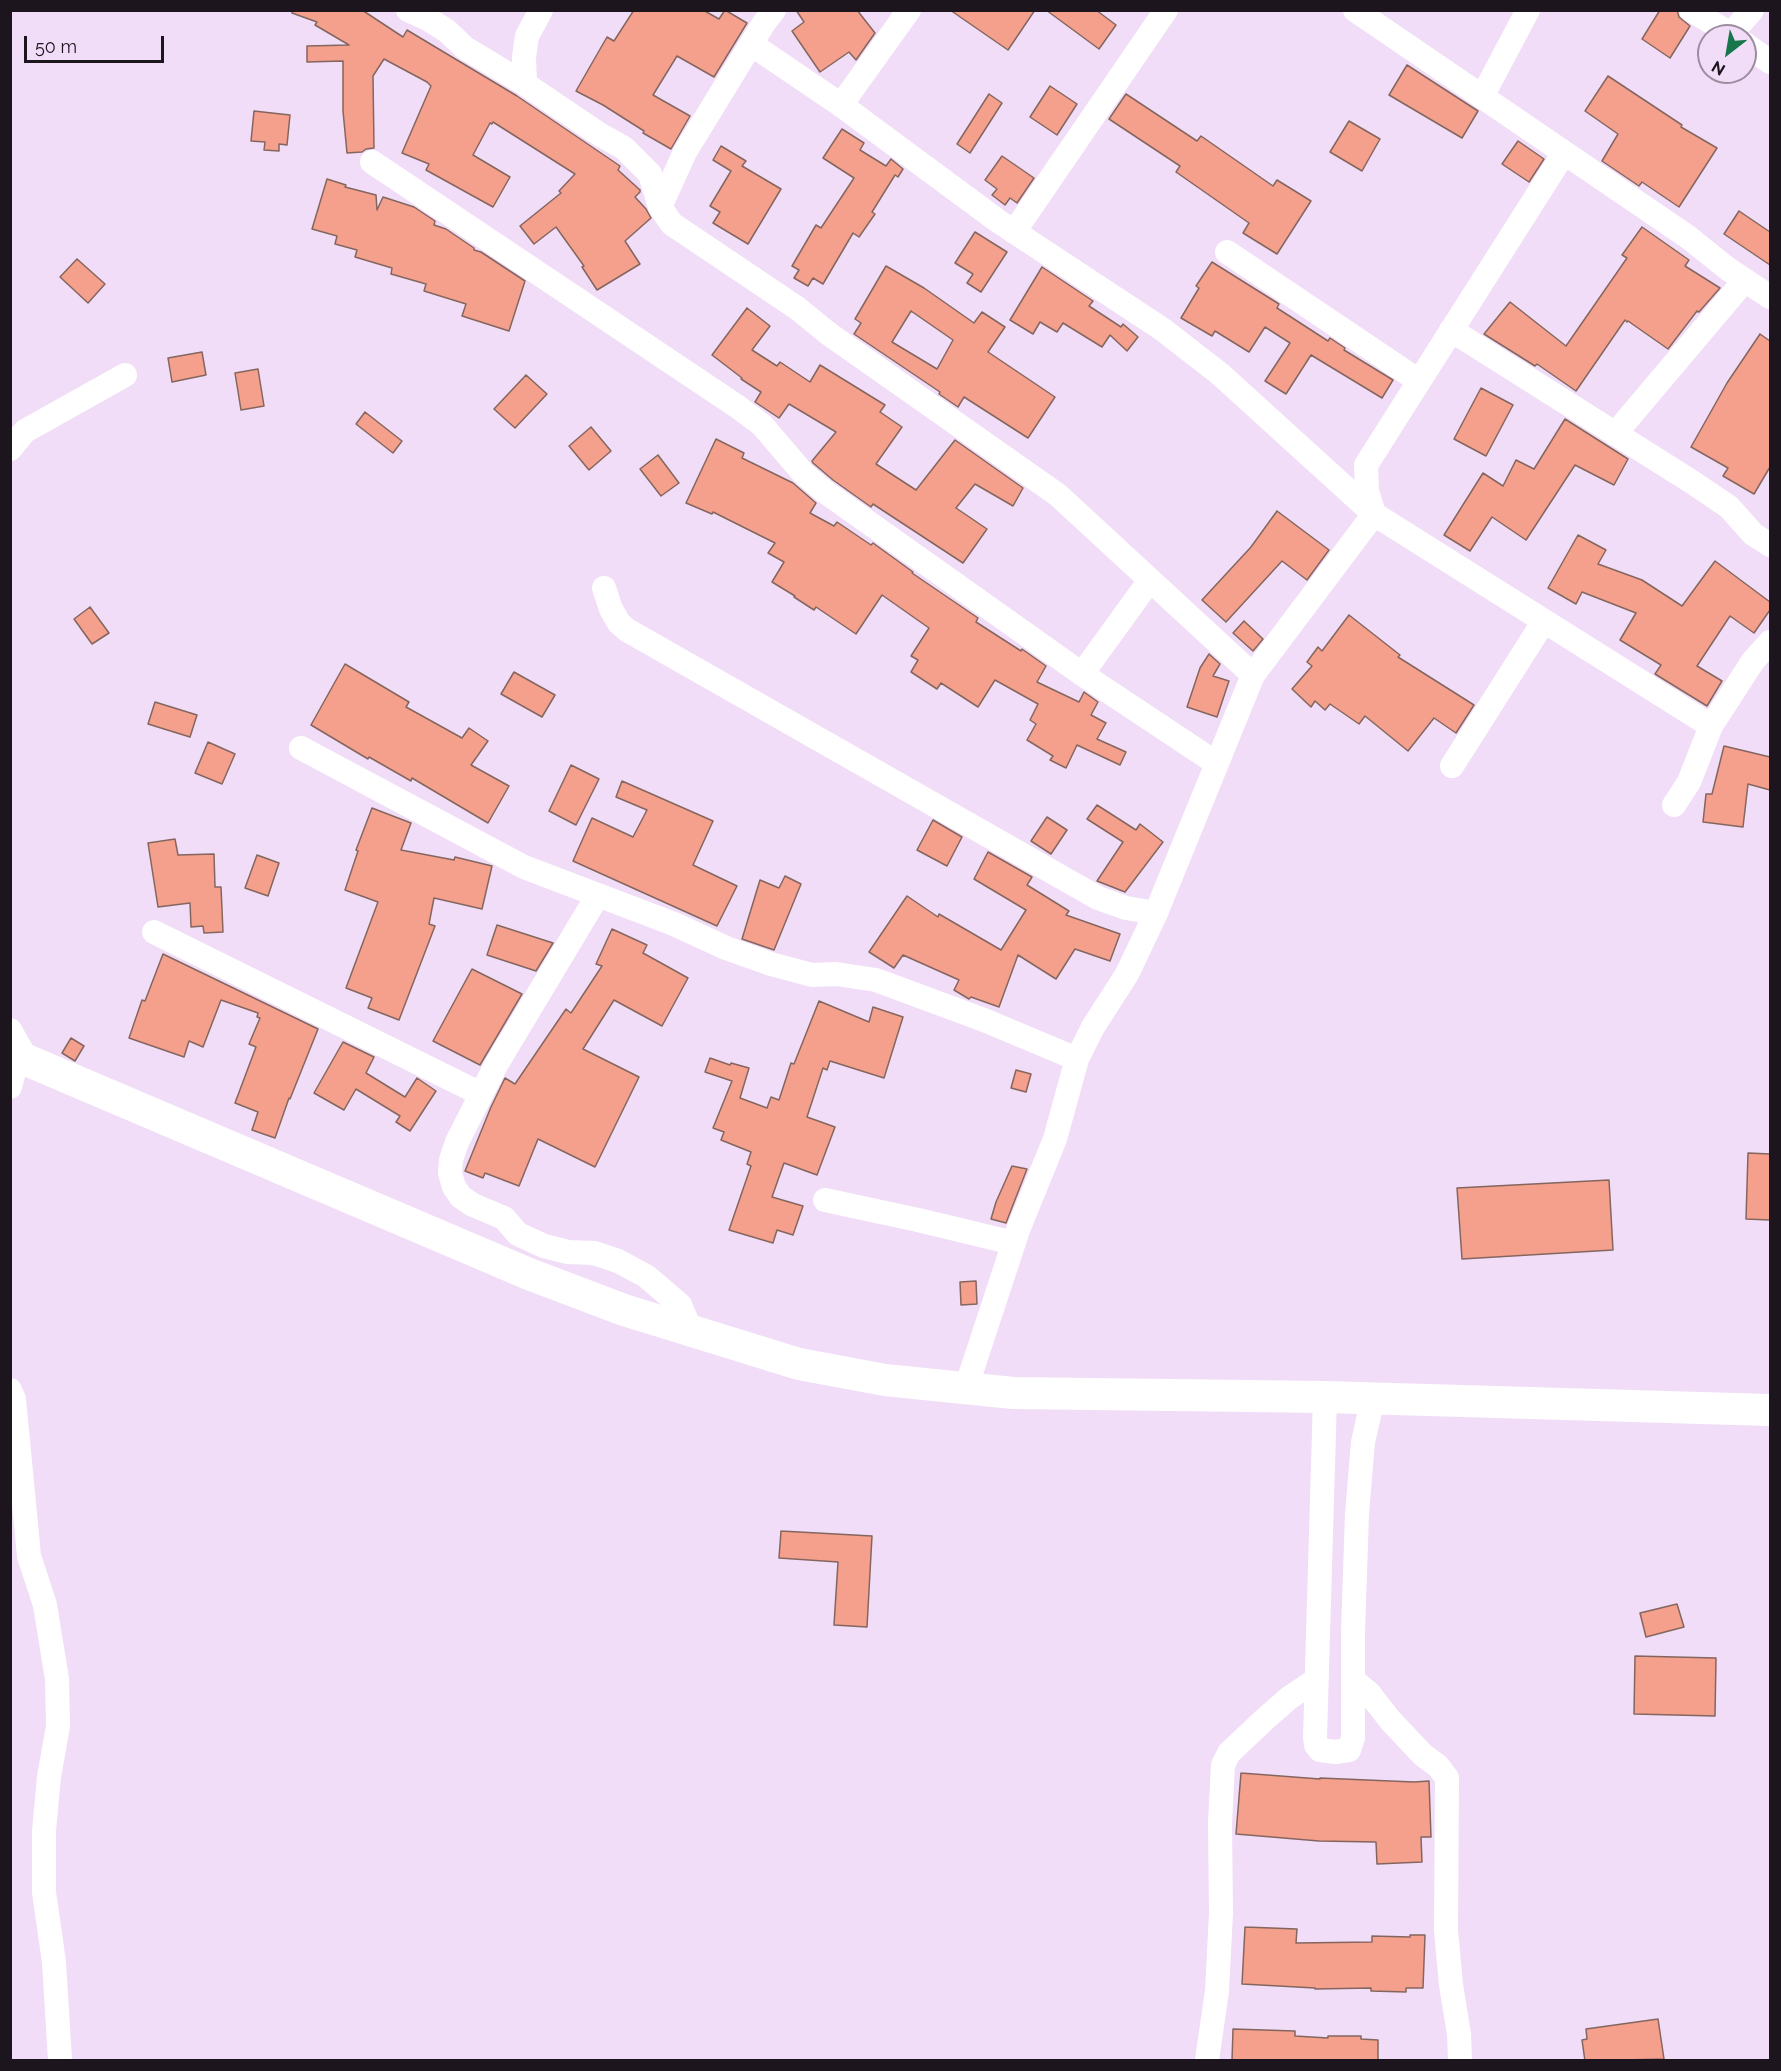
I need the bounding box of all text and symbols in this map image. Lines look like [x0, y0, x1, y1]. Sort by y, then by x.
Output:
scale bar [27, 24, 166, 62]
north arrow [1697, 24, 1757, 84]
text: 50 m [35, 36, 77, 57]
text: N [1708, 57, 1729, 79]

